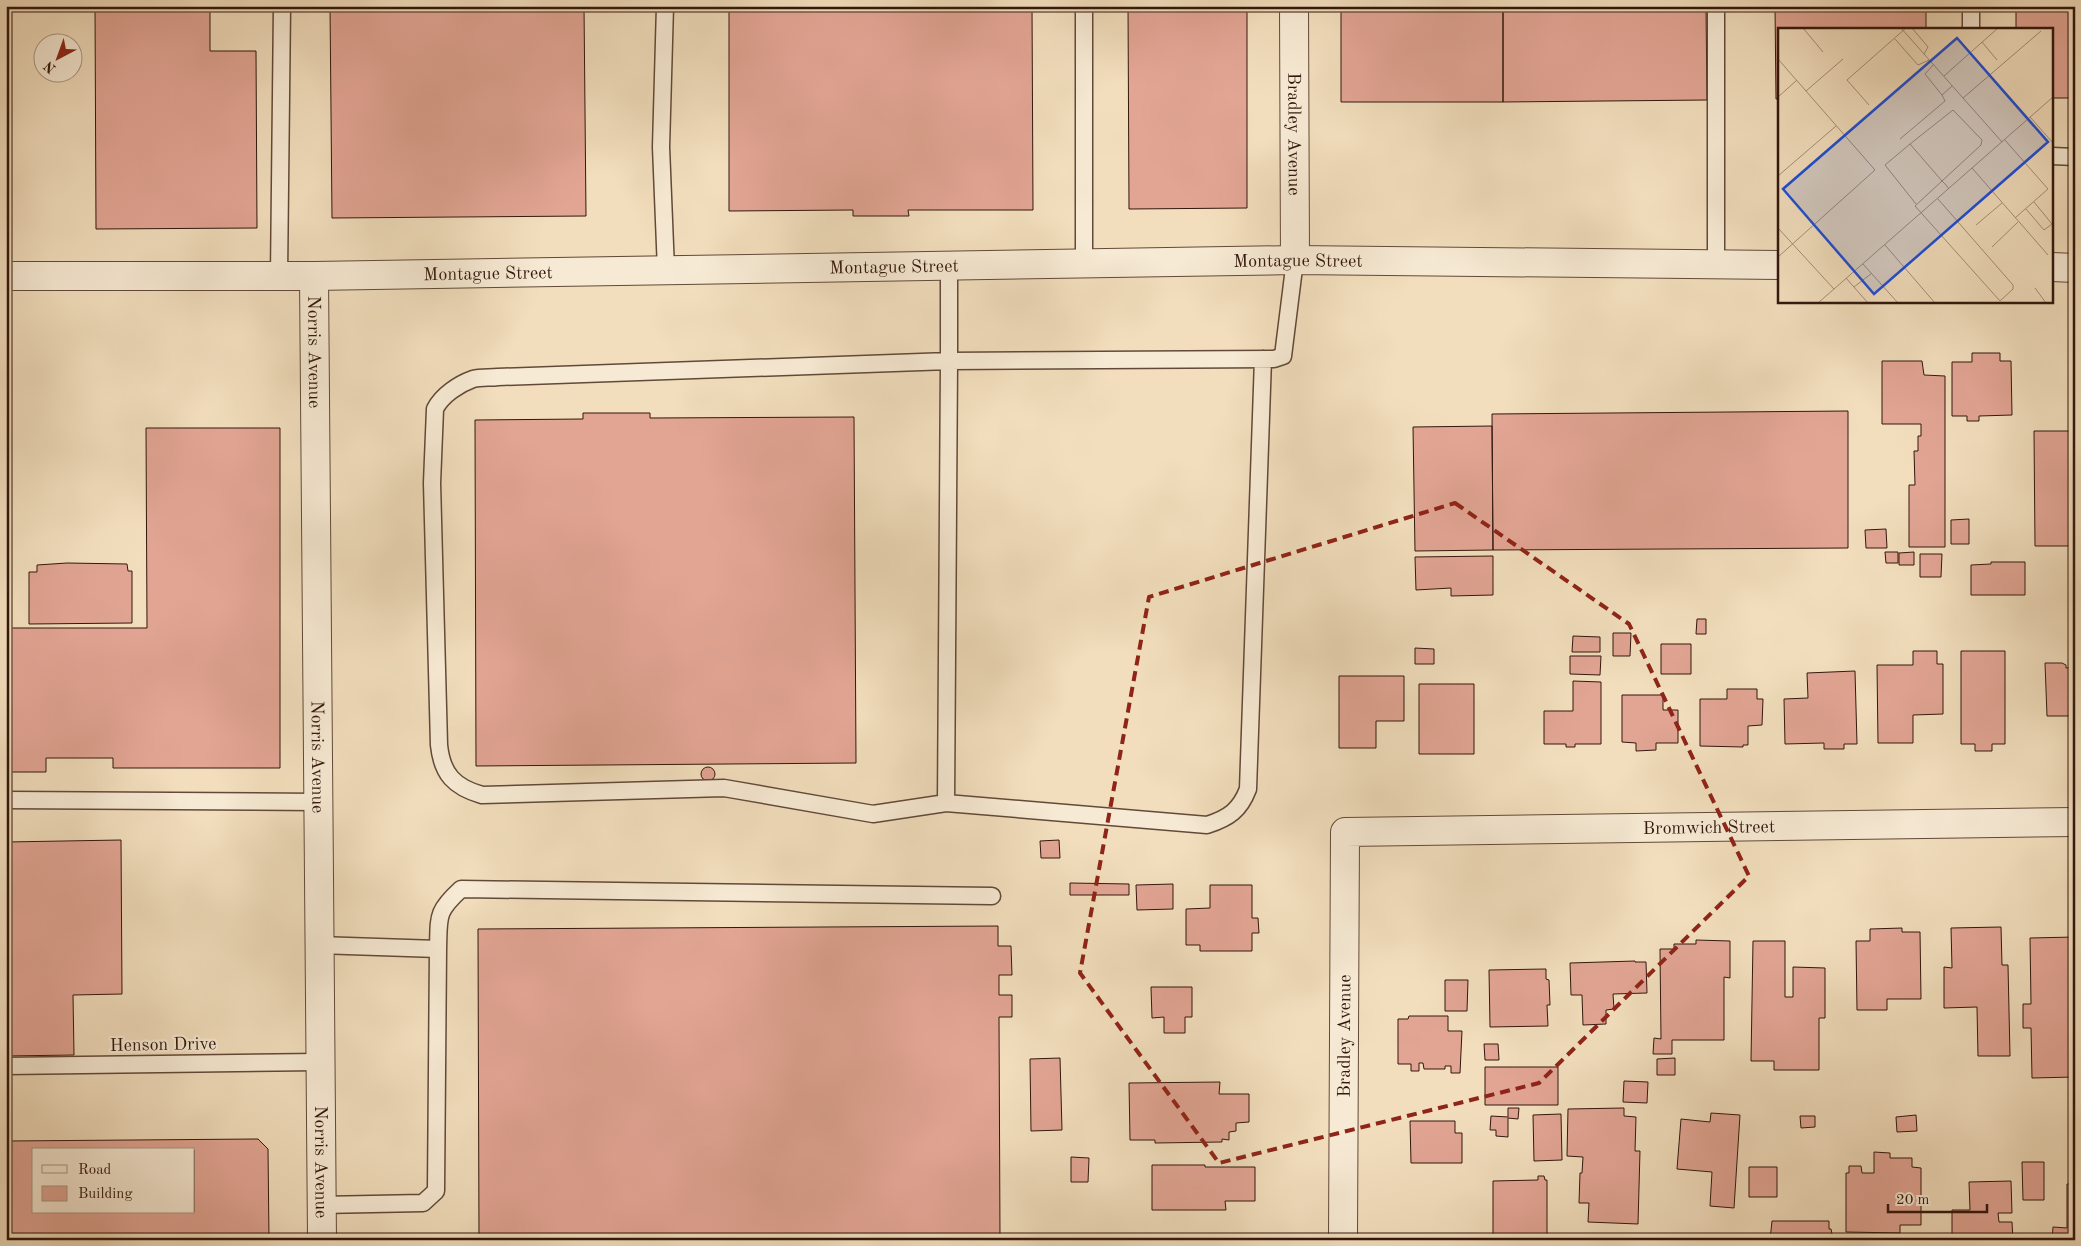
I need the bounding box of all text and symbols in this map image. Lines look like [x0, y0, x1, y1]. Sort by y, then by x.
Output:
inset map [1778, 28, 2054, 302]
north arrow [32, 32, 82, 82]
text: N [41, 58, 59, 76]
street label: Bradley Avenue [1284, 72, 1303, 196]
street label: Montague Street [1233, 252, 1363, 271]
street label: Montague Street [829, 257, 959, 278]
street label: Montague Street [423, 264, 553, 284]
street label: Norris Avenue [304, 296, 323, 408]
street label: Norris Avenue [308, 701, 326, 813]
street label: Bromwich Street [1643, 818, 1775, 838]
street label: Bradley Avenue [1336, 974, 1354, 1098]
street label: Henson Drive [109, 1035, 217, 1055]
street label: Norris Avenue [311, 1106, 330, 1218]
legend [32, 1148, 195, 1214]
text: Road [78, 1163, 112, 1178]
scale bar [1888, 1181, 1987, 1213]
text: Building [78, 1187, 133, 1202]
text: 20 m [1896, 1193, 1930, 1208]

